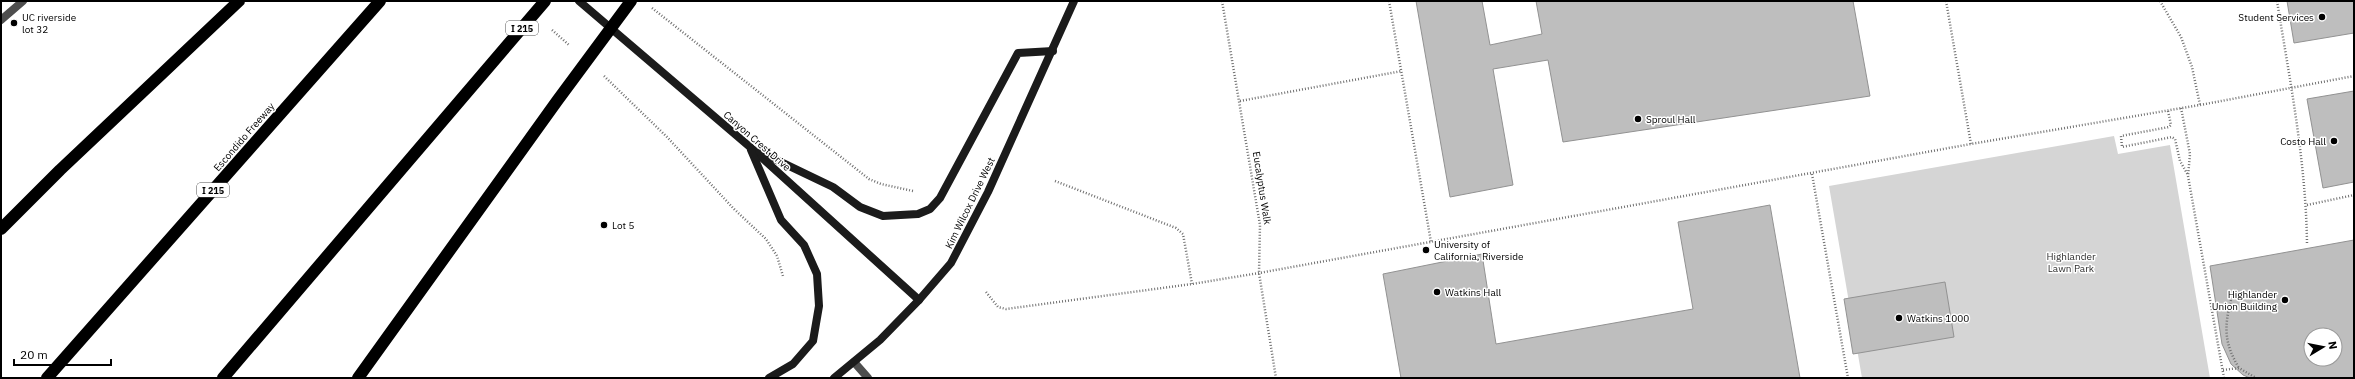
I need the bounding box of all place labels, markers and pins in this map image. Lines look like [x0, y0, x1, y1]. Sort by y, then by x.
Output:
place label: UC riverside lot 32 [22, 11, 77, 36]
place label: Student Services [2238, 11, 2314, 24]
marker: Student Services [2317, 12, 2327, 22]
marker: UC riverside lot 32 [9, 18, 19, 28]
place label: Sproul Hall [1646, 113, 1696, 126]
marker: Sproul Hall [1633, 114, 1643, 124]
place label: Costo Hall [2280, 135, 2326, 148]
marker: Costo Hall [2329, 136, 2339, 146]
place label: Lot 5 [612, 219, 634, 232]
marker: Lot 5 [599, 220, 609, 230]
place label: University of California, Riverside [1434, 238, 1524, 263]
marker: University of California, Riverside [1421, 245, 1431, 255]
place label: Watkins Hall [1445, 286, 1501, 299]
marker: Watkins Hall [1432, 287, 1442, 297]
place label: Highlander Union Building [2212, 288, 2278, 313]
marker: Highlander Union Building [2280, 295, 2290, 305]
place label: Watkins 1000 [1907, 312, 1969, 325]
marker: Watkins 1000 [1894, 313, 1904, 323]

